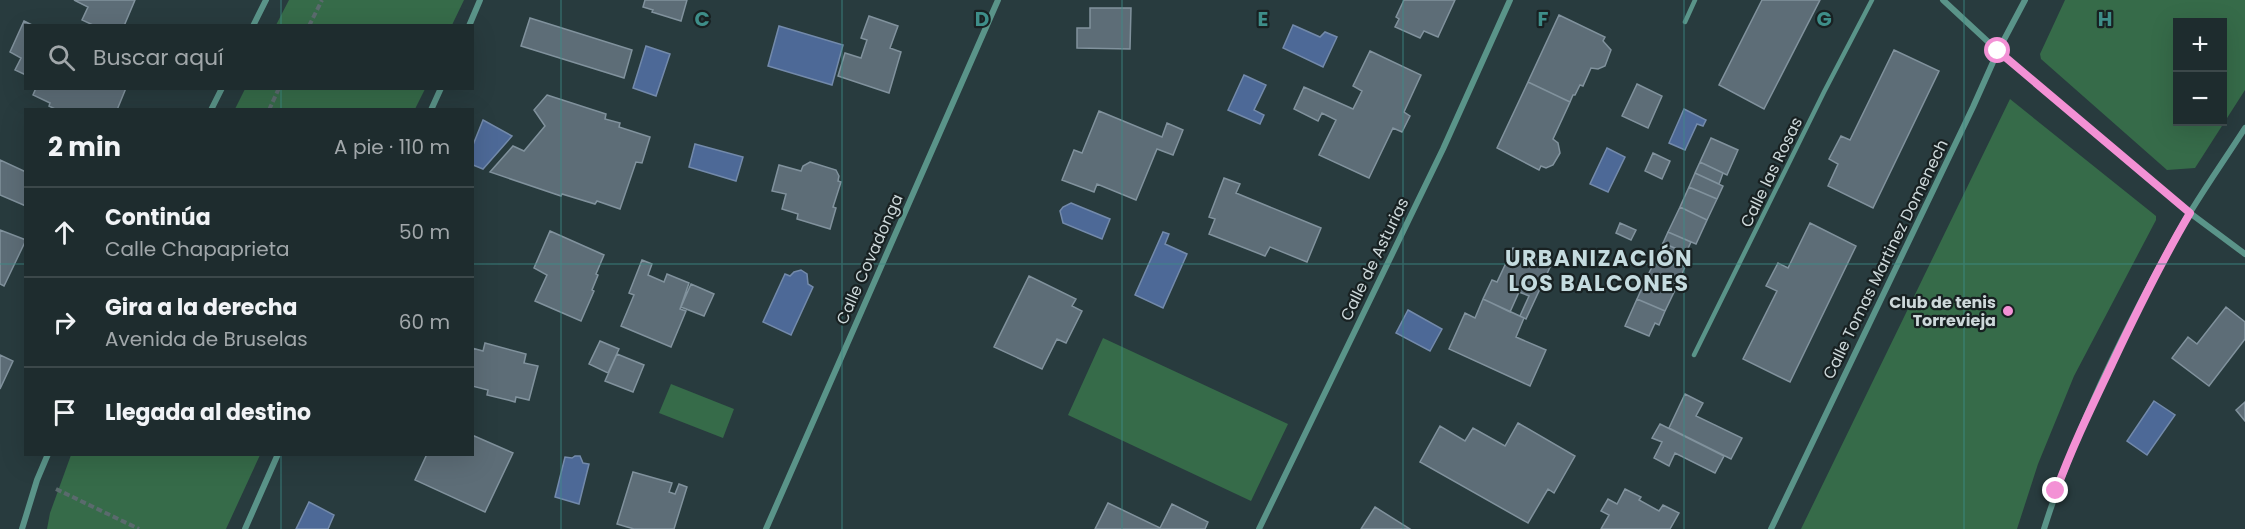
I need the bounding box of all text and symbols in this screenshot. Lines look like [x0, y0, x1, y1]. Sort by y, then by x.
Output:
text: C [694, 5, 710, 33]
text: D [975, 5, 989, 33]
text: E [1258, 5, 1268, 33]
text: F [1538, 5, 1549, 33]
text: G [1816, 5, 1832, 33]
text: H [2098, 5, 2112, 33]
map controls [2173, 18, 2227, 126]
button: + [2173, 18, 2227, 72]
search box [24, 24, 474, 90]
route start [1984, 37, 2010, 63]
icon: search [45, 41, 78, 74]
text: Buscar aquí [93, 42, 224, 73]
button: − [2173, 72, 2227, 126]
street label: Calle las Rosas [1735, 113, 1808, 231]
text: 2 min [48, 129, 121, 165]
text: A pie · 110 m [334, 133, 450, 161]
street label: Calle Tomas Martinez Domenech [1817, 135, 1954, 383]
street label: Calle Covadonga [830, 190, 909, 328]
street label: Calle de Asturias [1335, 194, 1414, 325]
text: Continúa [105, 202, 211, 233]
icon: ahead [48, 216, 81, 249]
text: 50 m [399, 218, 450, 246]
text: Calle Chapaprieta [105, 235, 289, 263]
district label: URBANIZACIÓN LOS BALCONES [1505, 243, 1693, 299]
place label: Club de tenis Torrevieja [1889, 291, 1996, 332]
text: Gira a la derecha [105, 292, 298, 323]
marker: Club de tenis Torrevieja [2001, 304, 2015, 318]
icon: right [48, 306, 81, 339]
text: 60 m [399, 308, 450, 336]
text: Avenida de Bruselas [105, 325, 308, 353]
icon: arrive [48, 396, 81, 429]
text: Llegada al destino [105, 397, 311, 428]
route end [2042, 477, 2068, 503]

